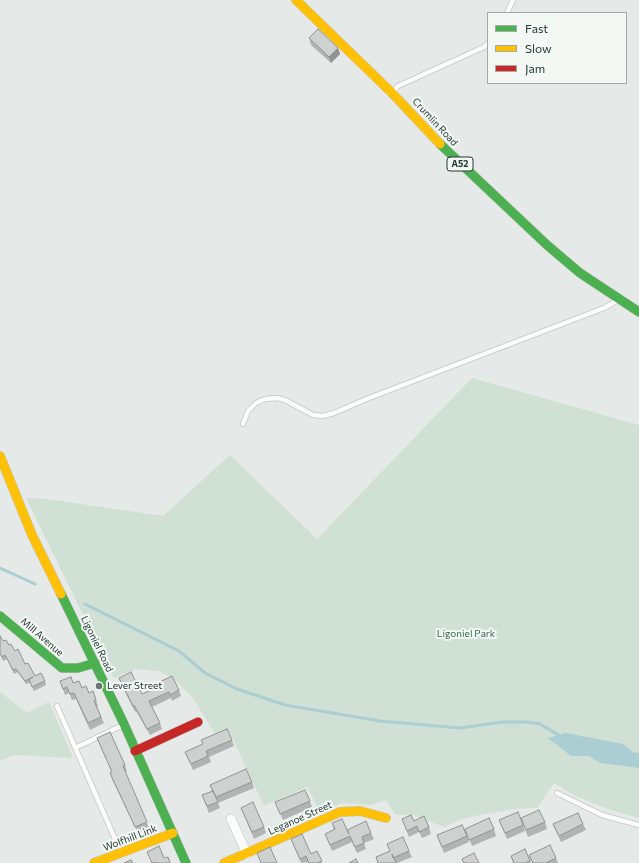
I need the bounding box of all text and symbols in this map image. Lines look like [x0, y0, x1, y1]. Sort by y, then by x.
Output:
legend [487, 12, 627, 84]
text: Fast [525, 21, 548, 35]
text: Slow [525, 41, 552, 55]
text: Jam [525, 61, 545, 75]
street label: Crumlin Road [410, 96, 460, 148]
road number: A52 [447, 157, 473, 171]
street label: Ligoniel Road [78, 614, 116, 674]
street label: Mill Avenue [18, 615, 66, 659]
park label: Ligoniel Park [437, 628, 495, 640]
place label: Lever Street [107, 680, 162, 692]
marker: Lever Street [94, 681, 104, 691]
street label: Leganoe Street [266, 799, 334, 837]
street label: Wolfhill Link [101, 822, 159, 854]

